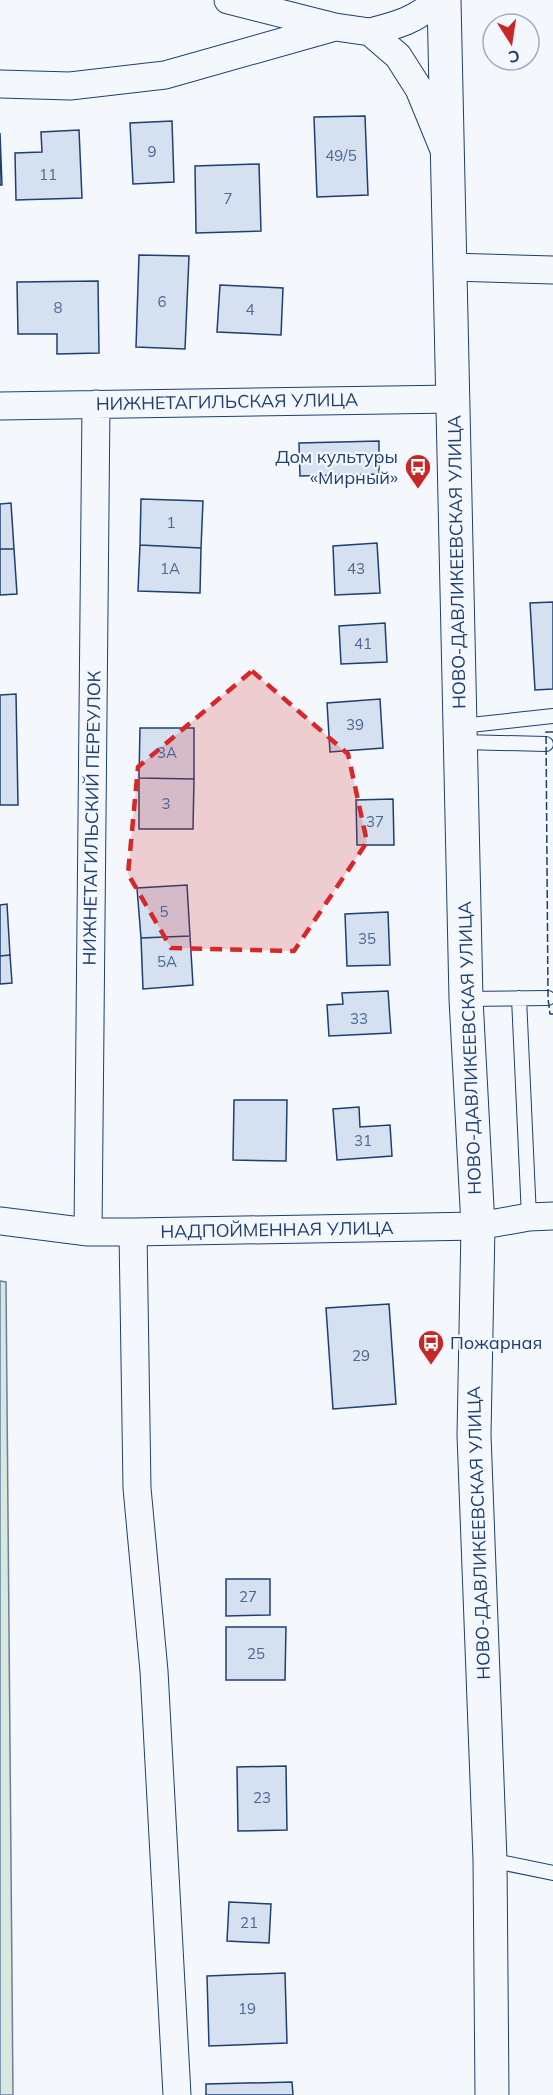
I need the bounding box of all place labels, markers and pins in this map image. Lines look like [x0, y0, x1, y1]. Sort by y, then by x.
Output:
place label: Дом культуры «Мирный» [275, 445, 398, 489]
bus stop icon: Дом культуры «Мирный» [403, 452, 433, 490]
bus stop icon: Пожарная [416, 1328, 446, 1366]
place label: Пожарная [450, 1331, 542, 1354]

